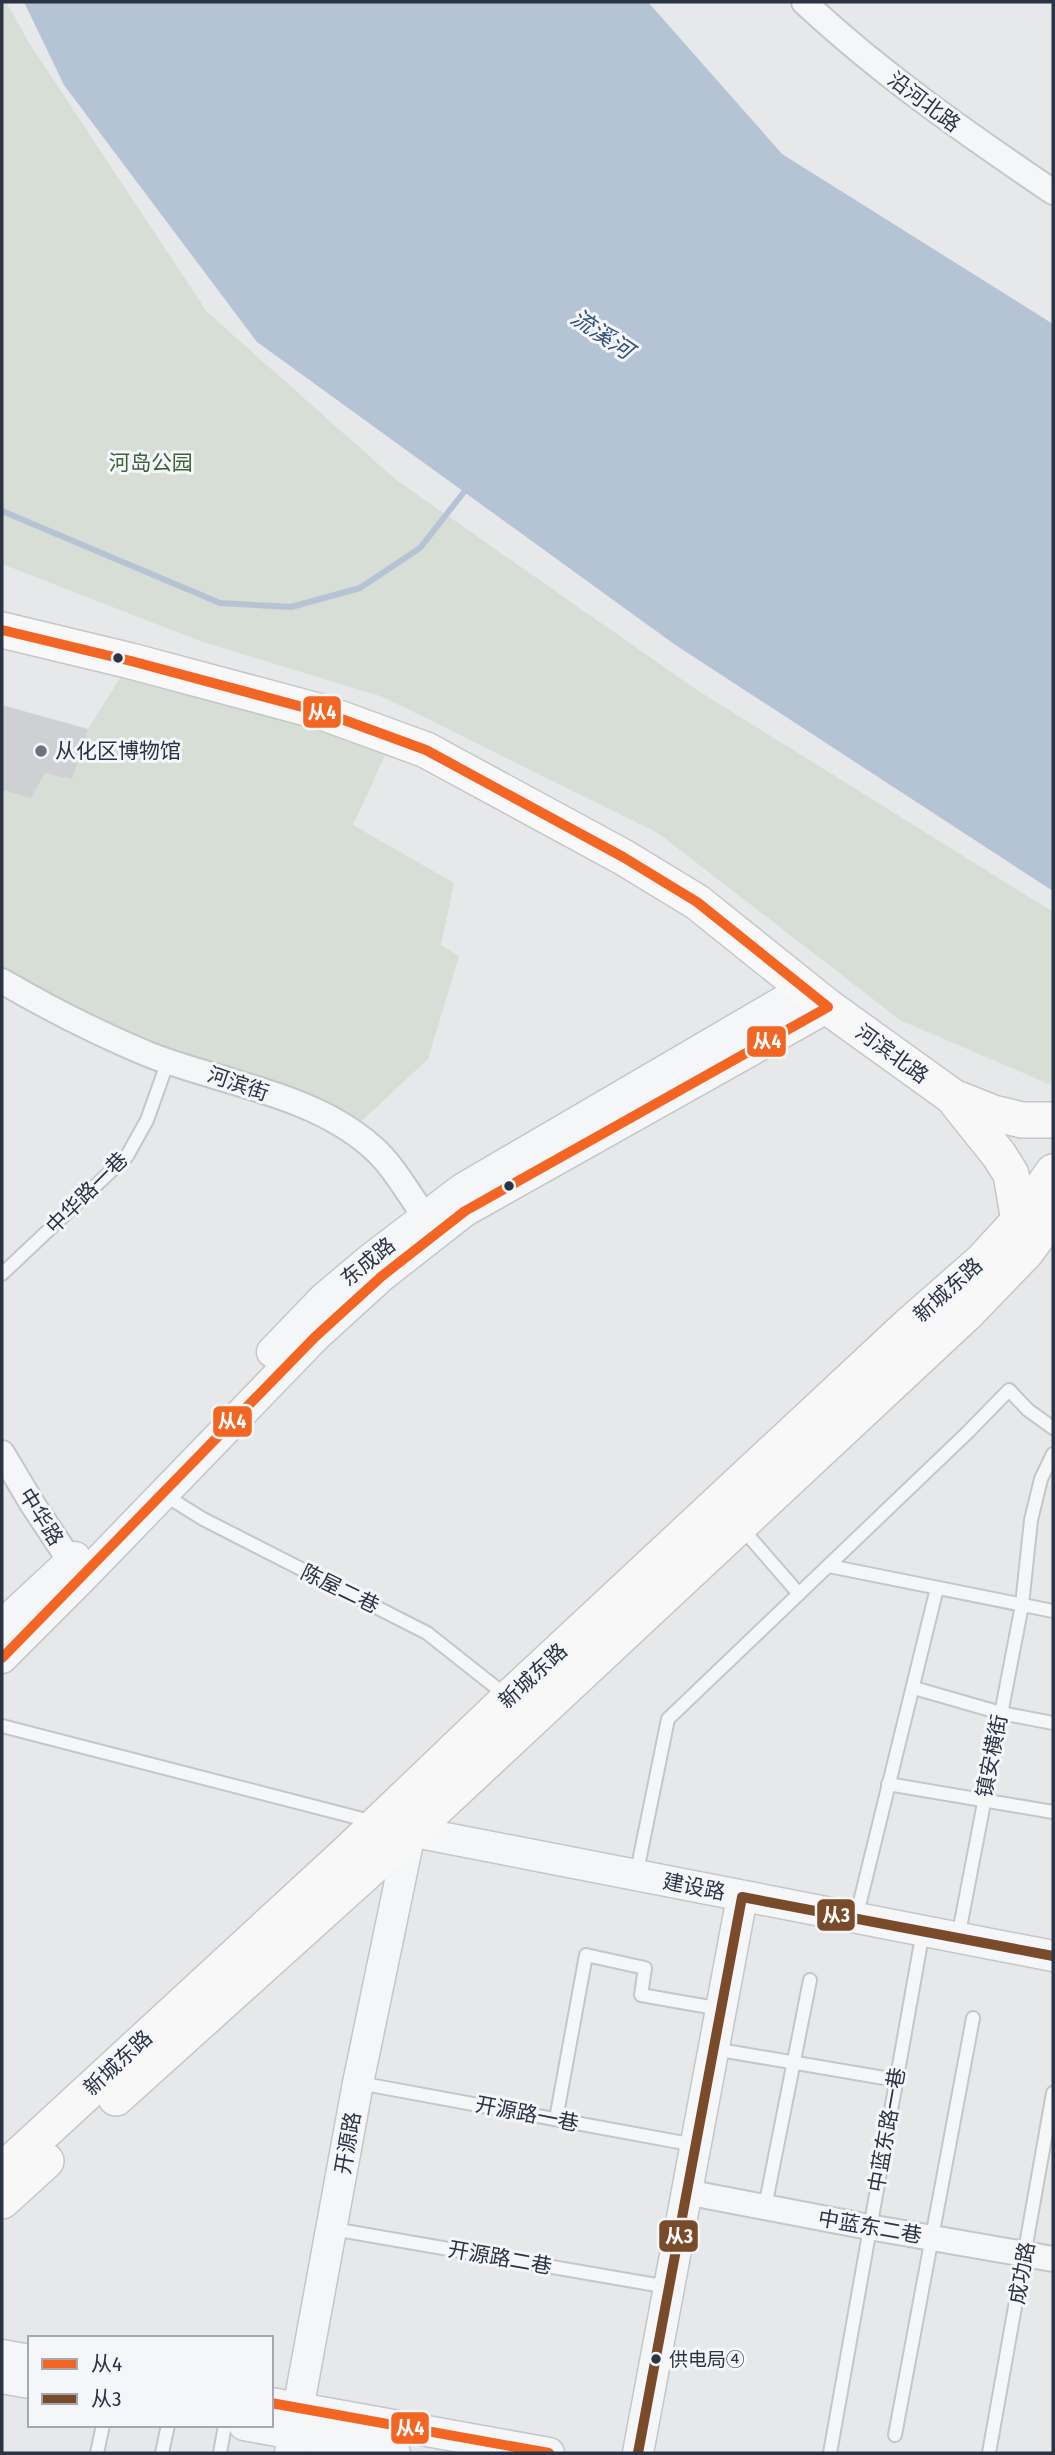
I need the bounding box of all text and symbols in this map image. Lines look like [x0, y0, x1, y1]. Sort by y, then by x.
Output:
street label: 沿河北路 [883, 66, 965, 138]
water label: 流溪河 [566, 303, 642, 367]
park label: 河岛公园 [109, 450, 193, 476]
unlabelled marker [111, 651, 125, 665]
line badge: 从4 [302, 695, 342, 729]
text: 从4 [308, 701, 337, 724]
place label: 从化区博物馆 [55, 738, 181, 764]
marker: 从化区博物馆 [33, 743, 49, 759]
street label: 河滨北路 [850, 1019, 934, 1089]
line badge: 从4 [746, 1025, 787, 1058]
text: 从4 [753, 1030, 782, 1053]
street label: 河滨街 [204, 1061, 272, 1107]
street label: 中华路一巷 [41, 1147, 133, 1239]
unlabelled marker [502, 1179, 516, 1193]
street label: 东成路 [335, 1232, 401, 1292]
street label: 新城东路 [908, 1252, 988, 1328]
line badge: 从4 [212, 1405, 253, 1438]
text: 从4 [218, 1410, 247, 1433]
street label: 中华路 [13, 1483, 69, 1551]
street label: 陈屋二巷 [297, 1559, 383, 1619]
street label: 新城东路 [493, 1638, 573, 1714]
street label: 镇安横街 [971, 1712, 1013, 1800]
street label: 建设路 [661, 1868, 727, 1906]
line badge: 从3 [816, 1898, 856, 1932]
text: 从3 [822, 1904, 850, 1927]
street label: 新城东路 [78, 2025, 158, 2101]
street label: 中蓝东路一巷 [863, 2066, 911, 2194]
street label: 开源路一巷 [473, 2091, 581, 2137]
street label: 开源路 [330, 2110, 366, 2176]
street label: 中蓝东二巷 [816, 2205, 924, 2249]
line badge: 从3 [658, 2219, 699, 2253]
text: 从3 [665, 2225, 693, 2248]
street label: 开源路二巷 [446, 2236, 554, 2280]
street label: 成功路 [1004, 2240, 1040, 2306]
legend [28, 2336, 273, 2427]
place label: 供电局④ [669, 2348, 745, 2371]
text: 从4 [91, 2351, 122, 2377]
marker: 供电局④ [649, 2352, 663, 2366]
text: 从3 [91, 2386, 121, 2412]
line badge: 从4 [390, 2411, 430, 2445]
text: 从4 [396, 2417, 425, 2440]

